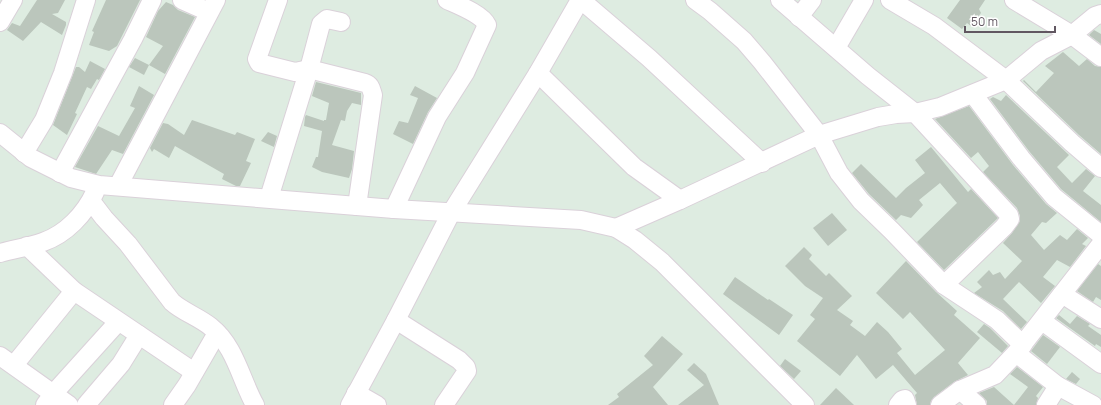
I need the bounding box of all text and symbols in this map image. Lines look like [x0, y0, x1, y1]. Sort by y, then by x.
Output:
scale bar [965, 8, 1055, 34]
text: 50 m [971, 13, 998, 30]

